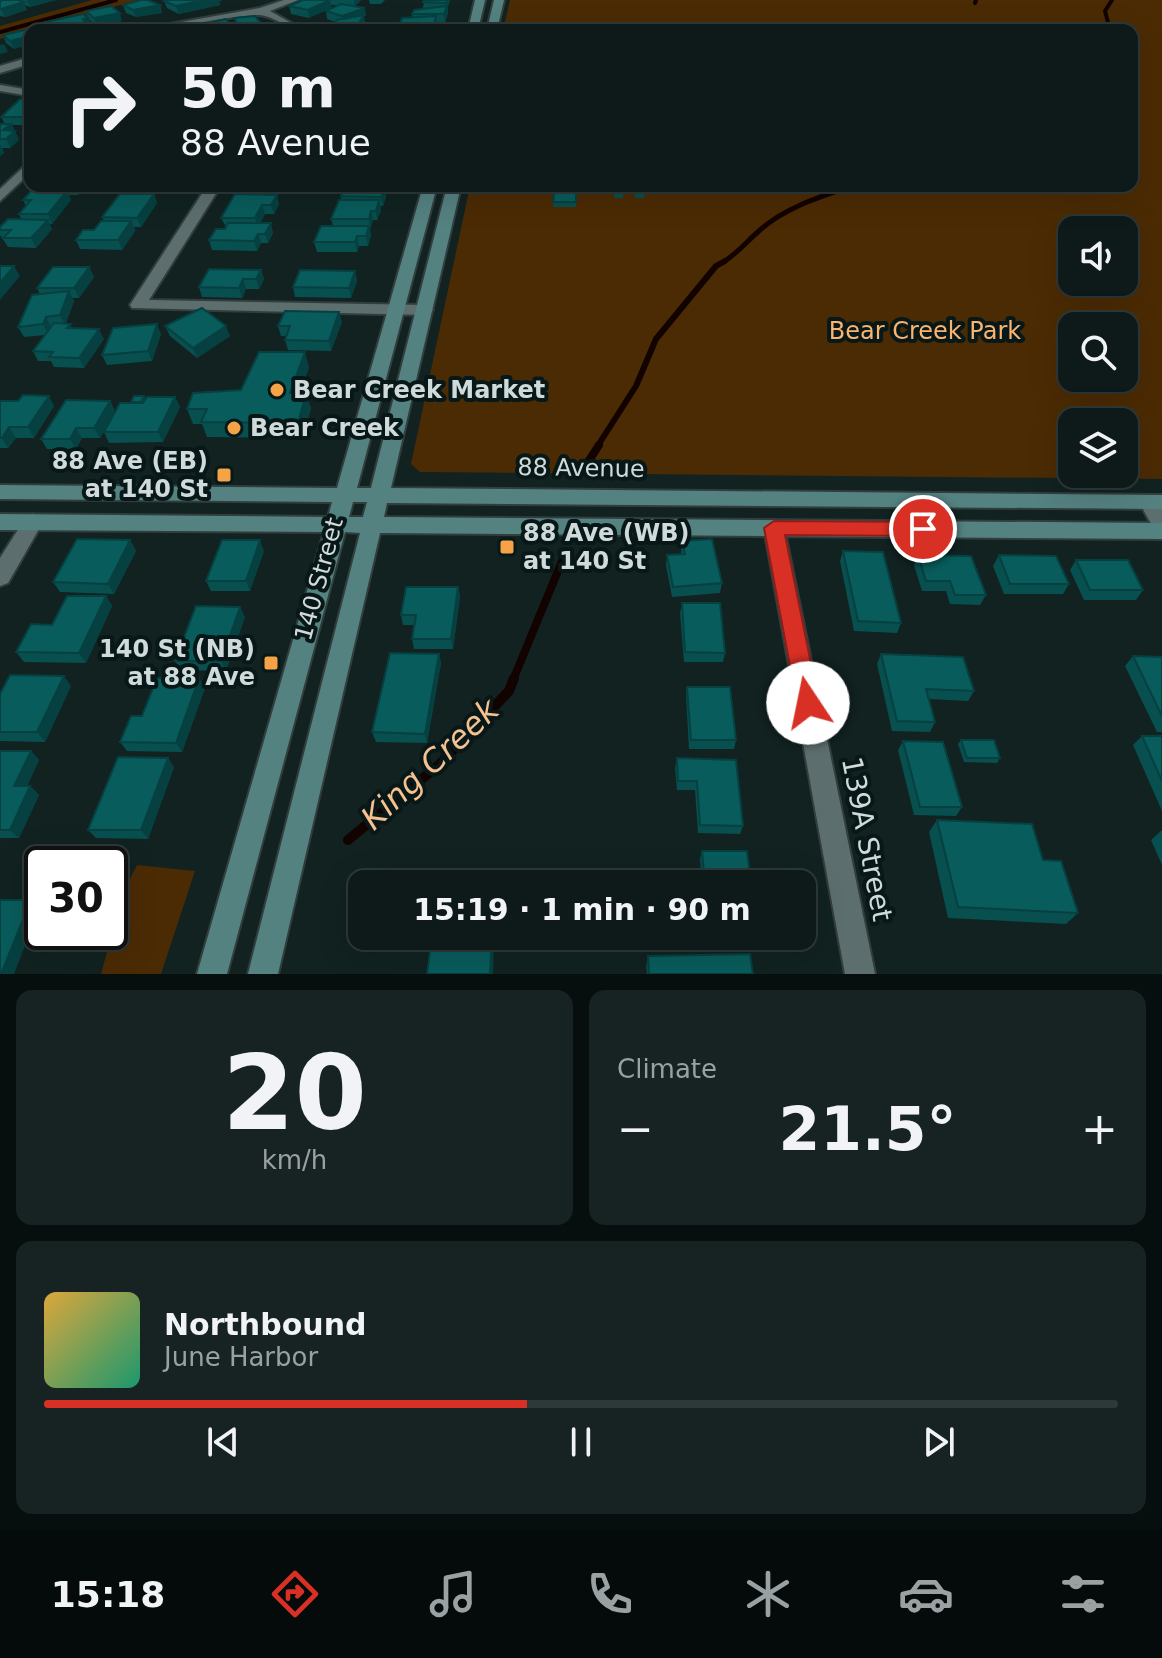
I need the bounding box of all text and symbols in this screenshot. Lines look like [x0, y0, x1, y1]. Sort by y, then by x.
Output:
text: 50 m [180, 55, 336, 120]
icon: right [48, 56, 152, 160]
text: 88 Avenue [180, 122, 371, 163]
map controls [1058, 216, 1138, 488]
button: sound [1058, 216, 1138, 296]
button: search [1058, 312, 1138, 392]
park label: Bear Creek Park [829, 317, 1021, 345]
place label: Bear Creek Market [293, 376, 545, 404]
marker: Bear Creek Market [268, 381, 286, 399]
button: layers [1058, 408, 1138, 488]
place label: Bear Creek [250, 414, 400, 442]
marker: Bear Creek [225, 419, 243, 437]
place label: 88 Ave (EB) at 140 St [52, 447, 208, 503]
street label: 88 Avenue [517, 453, 645, 483]
marker: 88 Ave (EB) at 140 St [215, 466, 233, 484]
pin [889, 495, 957, 563]
icon: arrive [901, 507, 945, 551]
street label: 140 Street [289, 514, 349, 644]
place label: 88 Ave (WB) at 140 St [523, 519, 689, 575]
marker: 88 Ave (WB) at 140 St [498, 538, 516, 556]
place label: 140 St (NB) at 88 Ave [99, 635, 255, 691]
marker: 140 St (NB) at 88 Ave [262, 654, 280, 672]
position arrow [766, 661, 850, 745]
water label: King Creek [353, 690, 508, 837]
street label: 139A Street [835, 754, 899, 924]
speed limit sign: 30 [24, 846, 128, 950]
text: 15:19 · 1 min · 90 m [413, 892, 751, 927]
text: 20 [222, 1032, 367, 1154]
text: Climate [617, 1054, 717, 1084]
text: 21.5° [778, 1094, 957, 1164]
text: − [617, 1103, 654, 1154]
text: + [1081, 1103, 1118, 1154]
text: km/h [262, 1145, 327, 1175]
text: Northbound [164, 1307, 367, 1342]
text: June Harbor [164, 1342, 318, 1372]
icon: previous [201, 1420, 245, 1464]
icon: pause [559, 1420, 603, 1464]
icon: next [917, 1420, 961, 1464]
icon: directions [267, 1566, 323, 1622]
icon: music [425, 1566, 481, 1622]
icon: phone [582, 1566, 638, 1622]
icon: climate [740, 1566, 796, 1622]
icon: car [898, 1566, 954, 1622]
icon: filters [1055, 1566, 1111, 1622]
text: 15:18 [51, 1574, 165, 1615]

